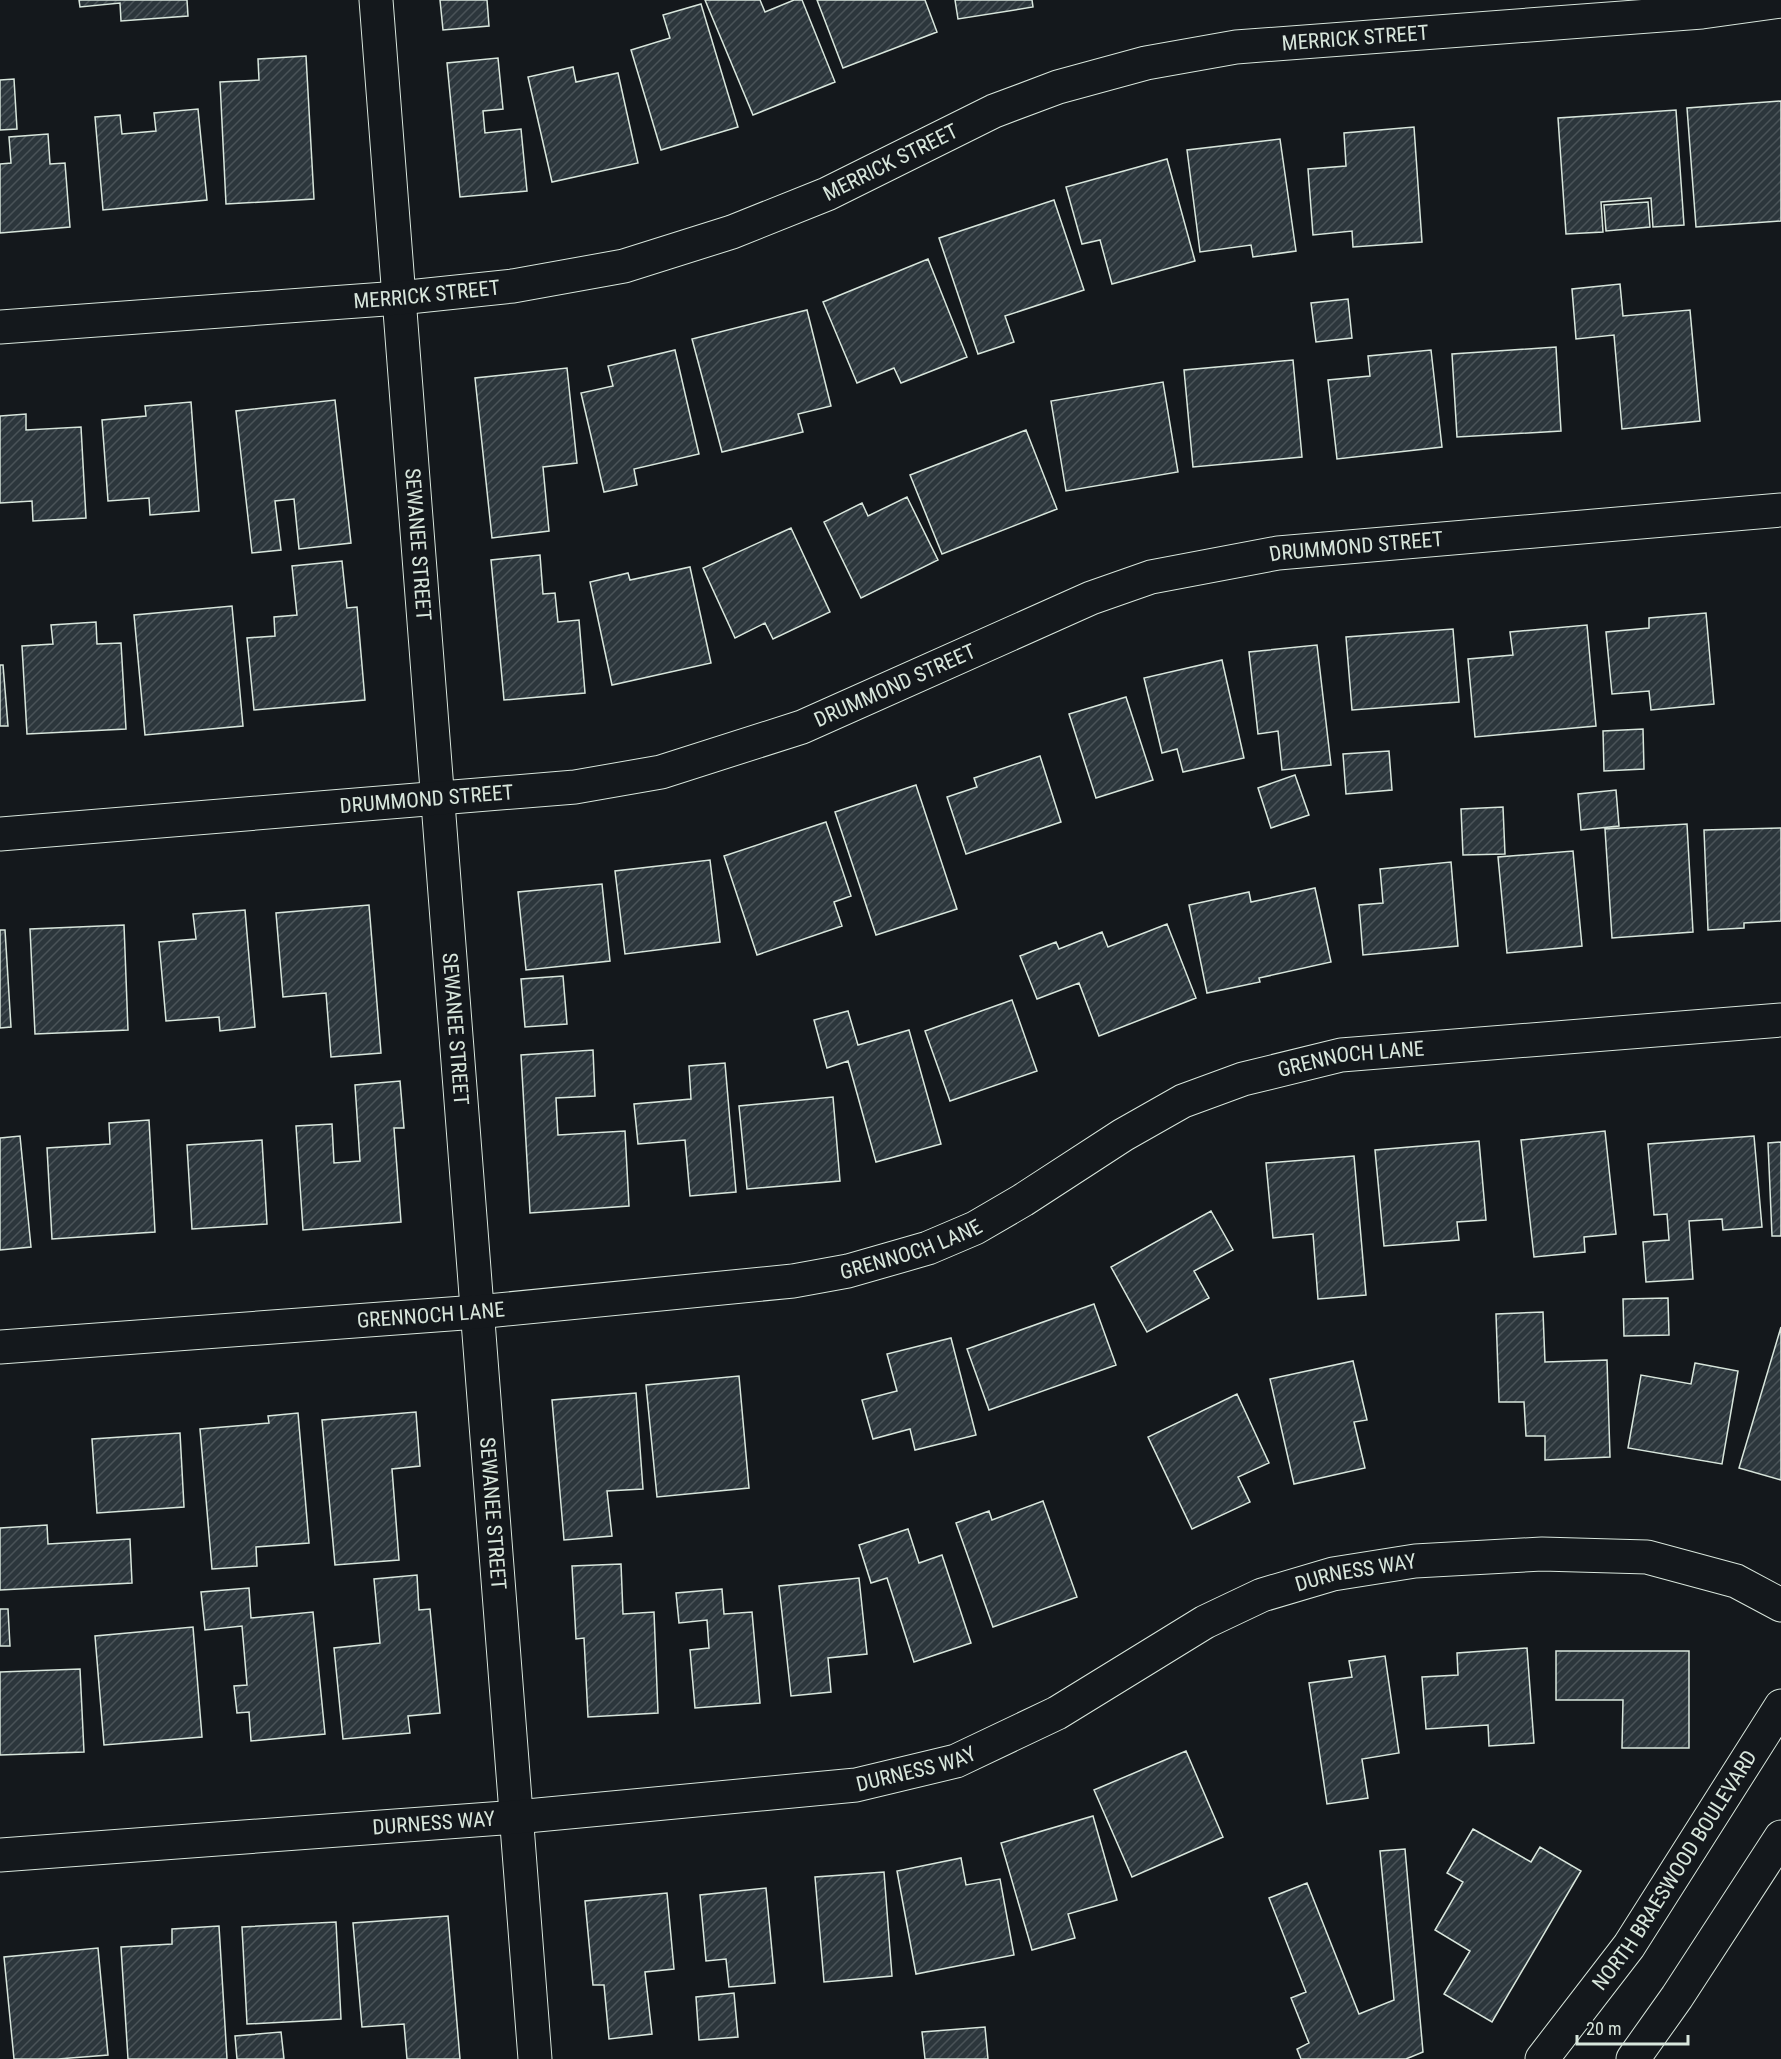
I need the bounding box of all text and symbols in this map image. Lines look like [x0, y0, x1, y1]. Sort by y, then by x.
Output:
street label: MERRICK STREET [1281, 21, 1430, 56]
street label: MERRICK STREET [819, 119, 962, 206]
street label: MERRICK STREET [353, 275, 501, 313]
street label: SEWANEE STREET [400, 467, 436, 622]
street label: DRUMMOND STREET [1267, 527, 1444, 566]
street label: DRUMMOND STREET [811, 639, 979, 732]
street label: DRUMMOND STREET [339, 780, 514, 818]
street label: SEWANEE STREET [438, 952, 473, 1106]
street label: GRENNOCH LANE [1275, 1036, 1425, 1082]
street label: GRENNOCH LANE [838, 1215, 986, 1284]
street label: GRENNOCH LANE [356, 1297, 506, 1333]
street label: SEWANEE STREET [475, 1436, 511, 1591]
street label: DURNESS WAY [1292, 1549, 1418, 1597]
street label: DURNESS WAY [854, 1741, 980, 1797]
street label: NORTH BRAESWOOD BOULEVARD [1588, 1746, 1762, 1995]
street label: DURNESS WAY [372, 1807, 496, 1840]
scale bar [1577, 2008, 1688, 2046]
text: 20 m [1586, 2018, 1621, 2039]

